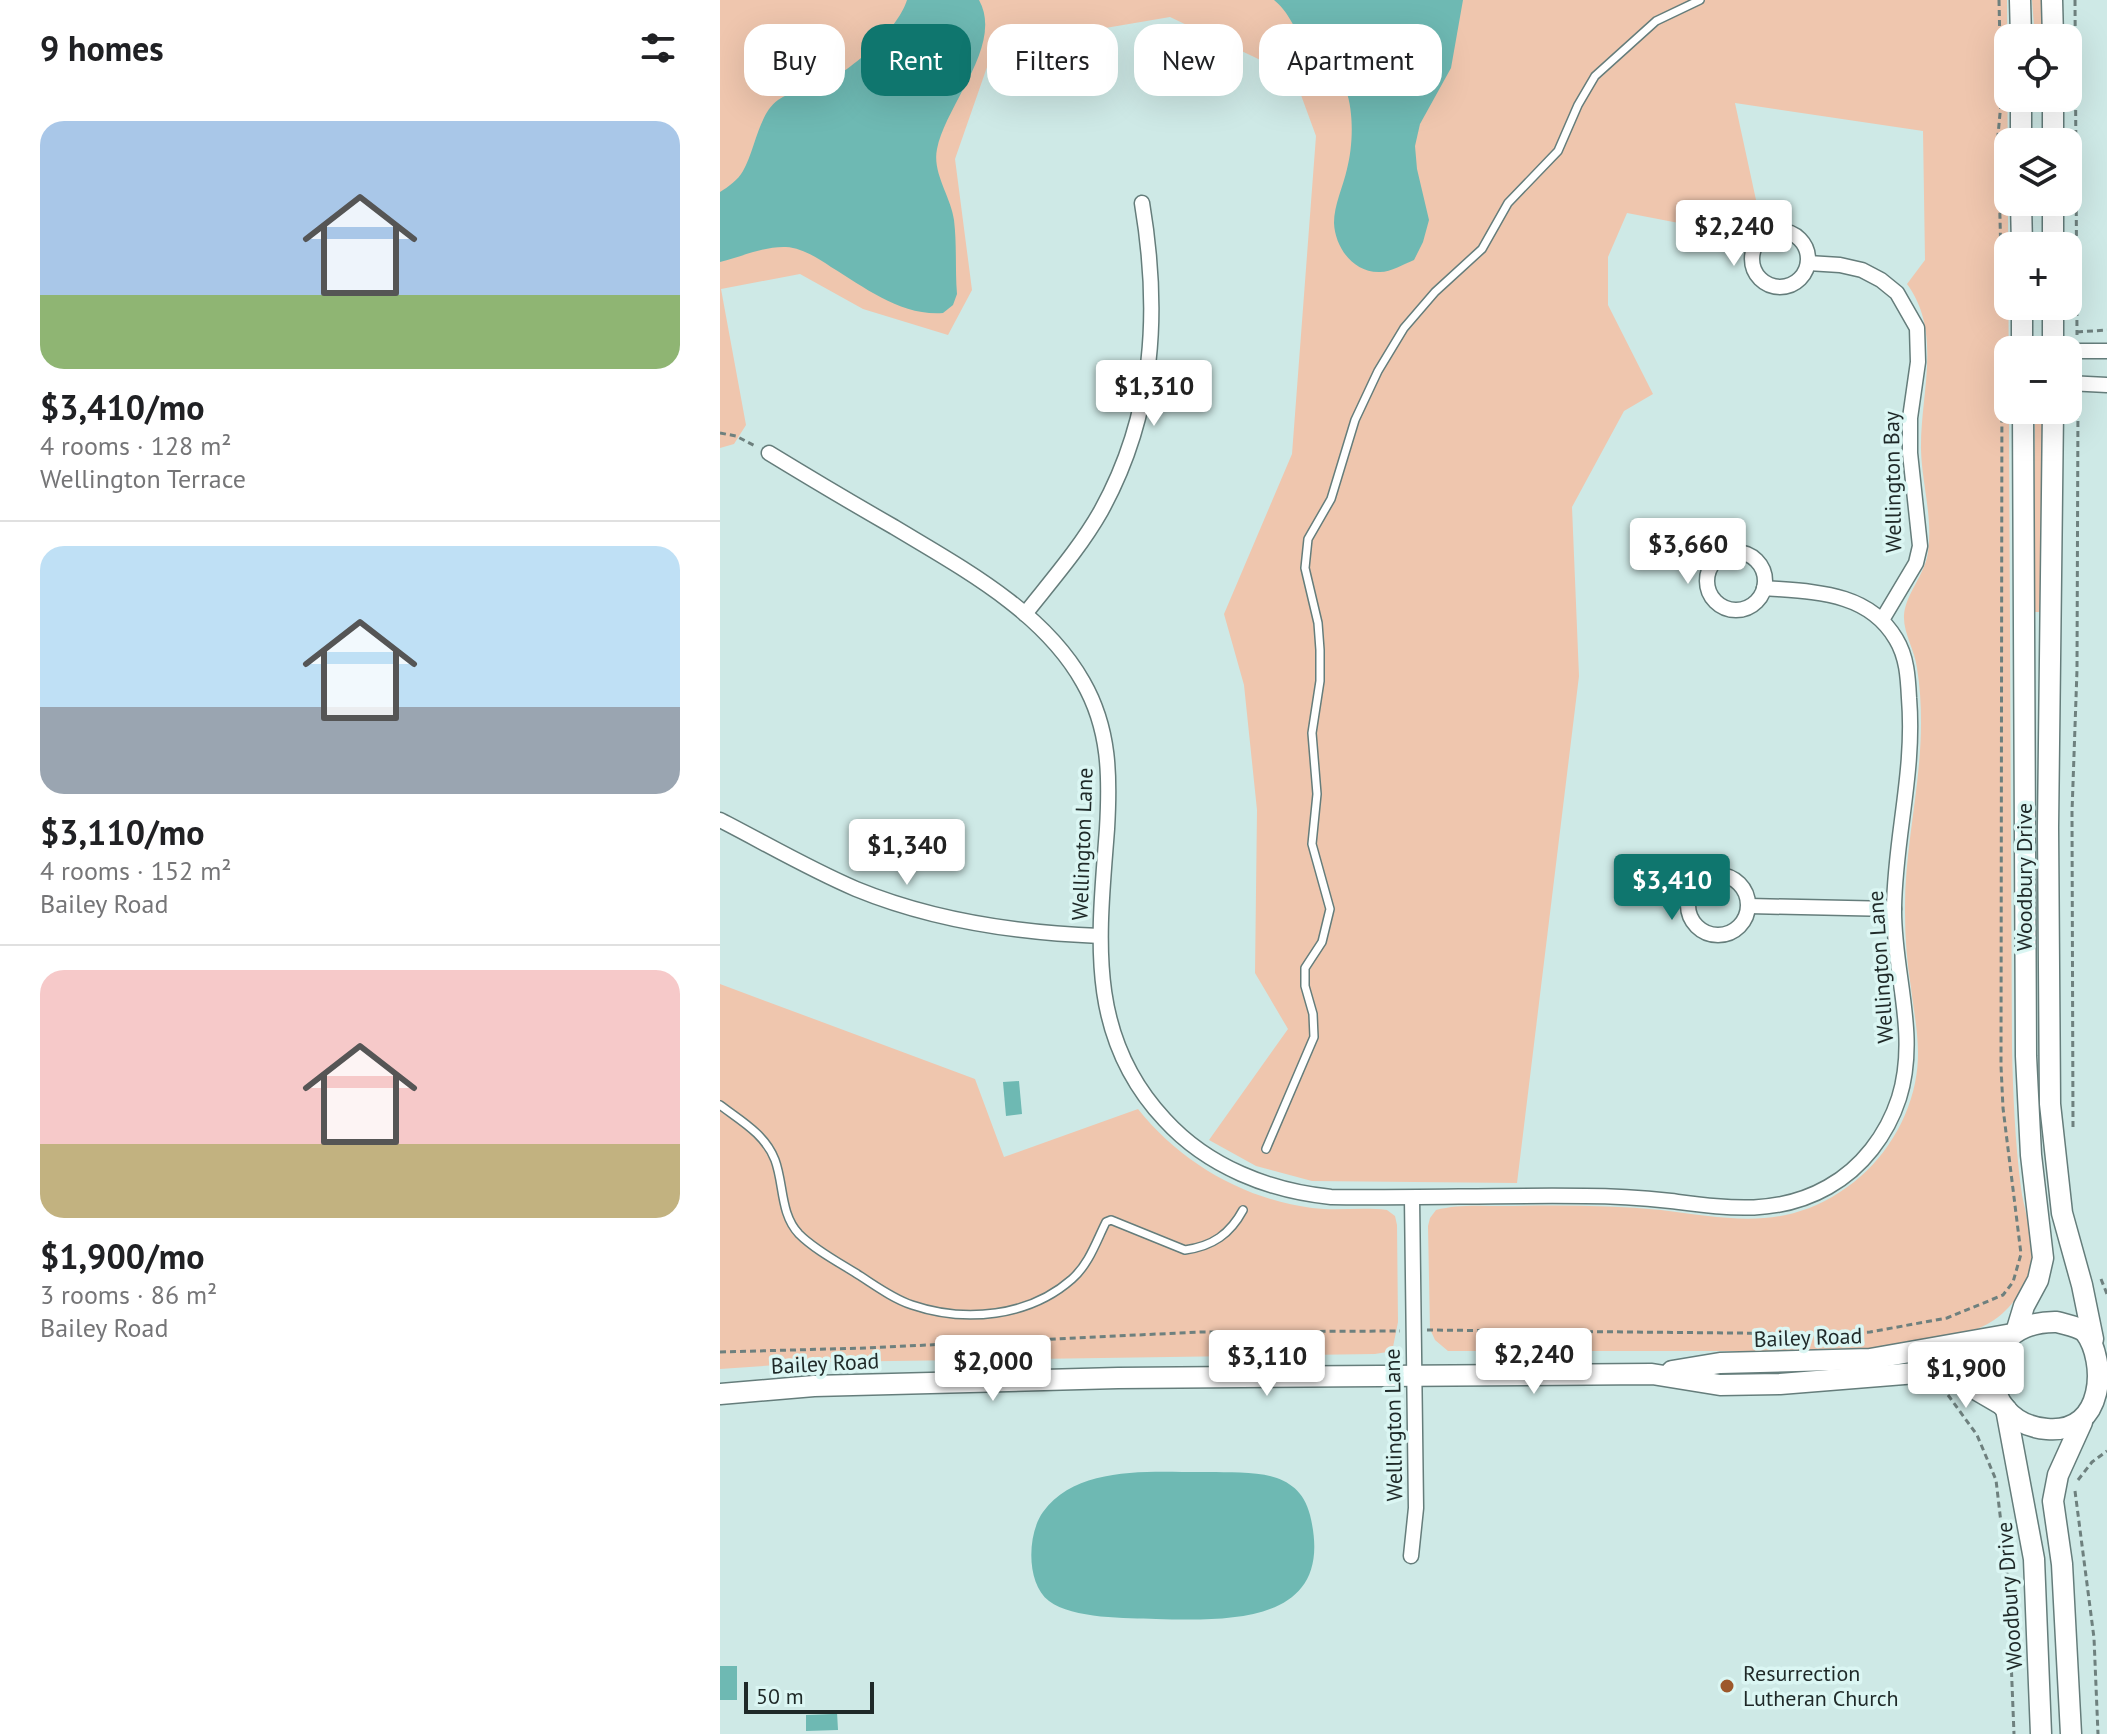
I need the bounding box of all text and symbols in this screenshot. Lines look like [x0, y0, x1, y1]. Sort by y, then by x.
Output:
chip: Buy [744, 24, 845, 96]
chip: Rent [861, 24, 971, 96]
chip: Filters [987, 24, 1118, 96]
chip: New [1134, 24, 1243, 96]
chip: Apartment [1259, 24, 1442, 96]
map controls [1994, 24, 2082, 424]
button: locate [1994, 24, 2082, 112]
text: 9 homes [40, 26, 164, 70]
icon: filters [636, 26, 680, 70]
button: layers [1994, 128, 2082, 216]
icon: home [288, 173, 432, 317]
pin: $2,240 [1669, 200, 1799, 268]
text: $2,240 [1694, 209, 1774, 242]
button: + [1994, 232, 2082, 320]
button: − [1994, 336, 2082, 424]
pin: $1,310 [1089, 360, 1219, 428]
text: $1,310 [1114, 369, 1194, 402]
text: $3,410/mo [40, 385, 204, 429]
street label: Wellington Bay [1877, 410, 1907, 553]
text: 4 rooms · 128 m² [40, 429, 232, 462]
text: Wellington Terrace [40, 462, 246, 495]
pin: $3,660 [1623, 518, 1753, 586]
text: $3,660 [1648, 527, 1728, 560]
icon: home [288, 598, 432, 742]
street label: Wellington Lane [1065, 767, 1099, 921]
street label: Woodbury Drive [2010, 803, 2038, 951]
text: $3,110/mo [40, 810, 204, 854]
pin: $1,340 [842, 819, 972, 887]
text: $1,340 [867, 828, 947, 861]
text: 4 rooms · 152 m² [40, 854, 232, 887]
pin: $3,410 [1607, 854, 1737, 922]
text: $3,410 [1632, 863, 1712, 896]
text: Bailey Road [40, 887, 168, 920]
street label: Wellington Lane [1861, 890, 1899, 1044]
icon: home [288, 1022, 432, 1166]
text: $1,900/mo [40, 1234, 204, 1278]
text: 3 rooms · 86 m² [40, 1278, 217, 1311]
text: Bailey Road [40, 1311, 168, 1344]
street label: Bailey Road [1753, 1321, 1863, 1353]
pin: $2,240 [1469, 1328, 1599, 1396]
pin: $3,110 [1202, 1330, 1332, 1398]
pin: $2,000 [928, 1335, 1058, 1403]
text: $2,240 [1494, 1337, 1574, 1370]
text: $3,110 [1227, 1339, 1307, 1372]
pin: $1,900 [1901, 1342, 2031, 1410]
text: $2,000 [953, 1344, 1033, 1377]
street label: Bailey Road [770, 1346, 880, 1380]
street label: Wellington Lane [1378, 1348, 1408, 1502]
text: $1,900 [1926, 1351, 2006, 1384]
street label: Woodbury Drive [1990, 1521, 2028, 1671]
place label: Resurrection Lutheran Church [1743, 1659, 1899, 1712]
marker: Resurrection Lutheran Church [1718, 1677, 1736, 1695]
scale bar [744, 1678, 874, 1714]
text: 50 m [756, 1682, 804, 1710]

